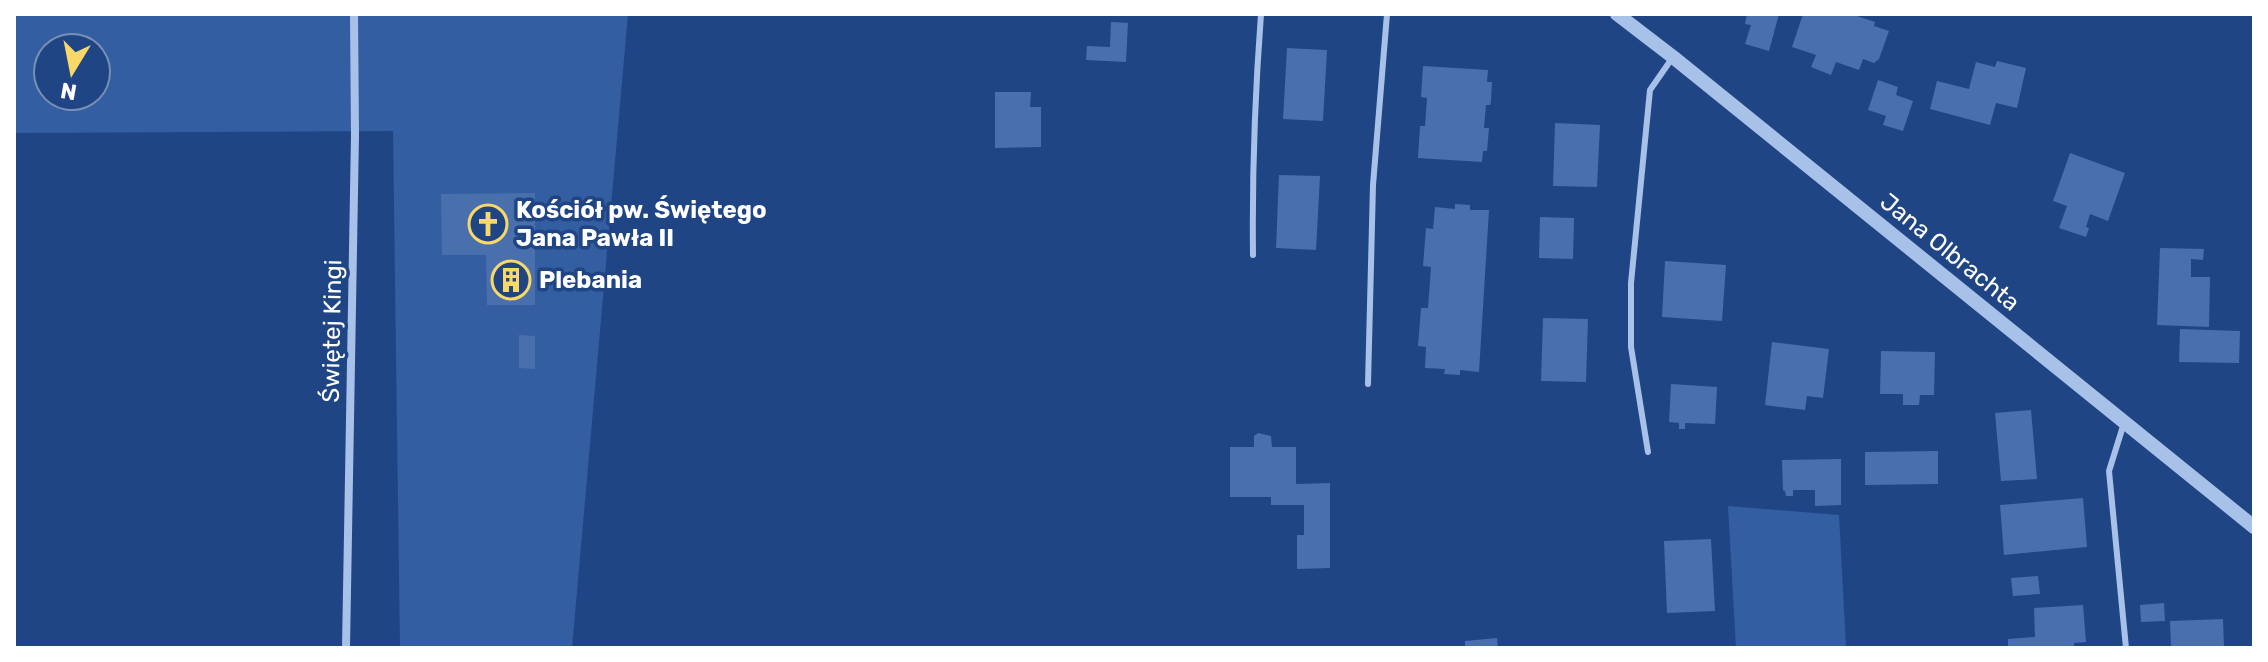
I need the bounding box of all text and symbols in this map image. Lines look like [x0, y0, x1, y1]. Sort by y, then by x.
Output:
north arrow [32, 32, 112, 112]
text: N [58, 77, 79, 106]
street label: Jana Olbrachta [1875, 187, 2025, 317]
place label: Kościół pw. Świętego Jana Pawła II [516, 195, 767, 252]
church icon: Kościół pw. Świętego Jana Pawła II [467, 203, 509, 245]
street label: Świętej Kingi [317, 259, 347, 403]
building icon: Plebania [490, 259, 532, 301]
place label: Plebania [539, 266, 642, 294]

